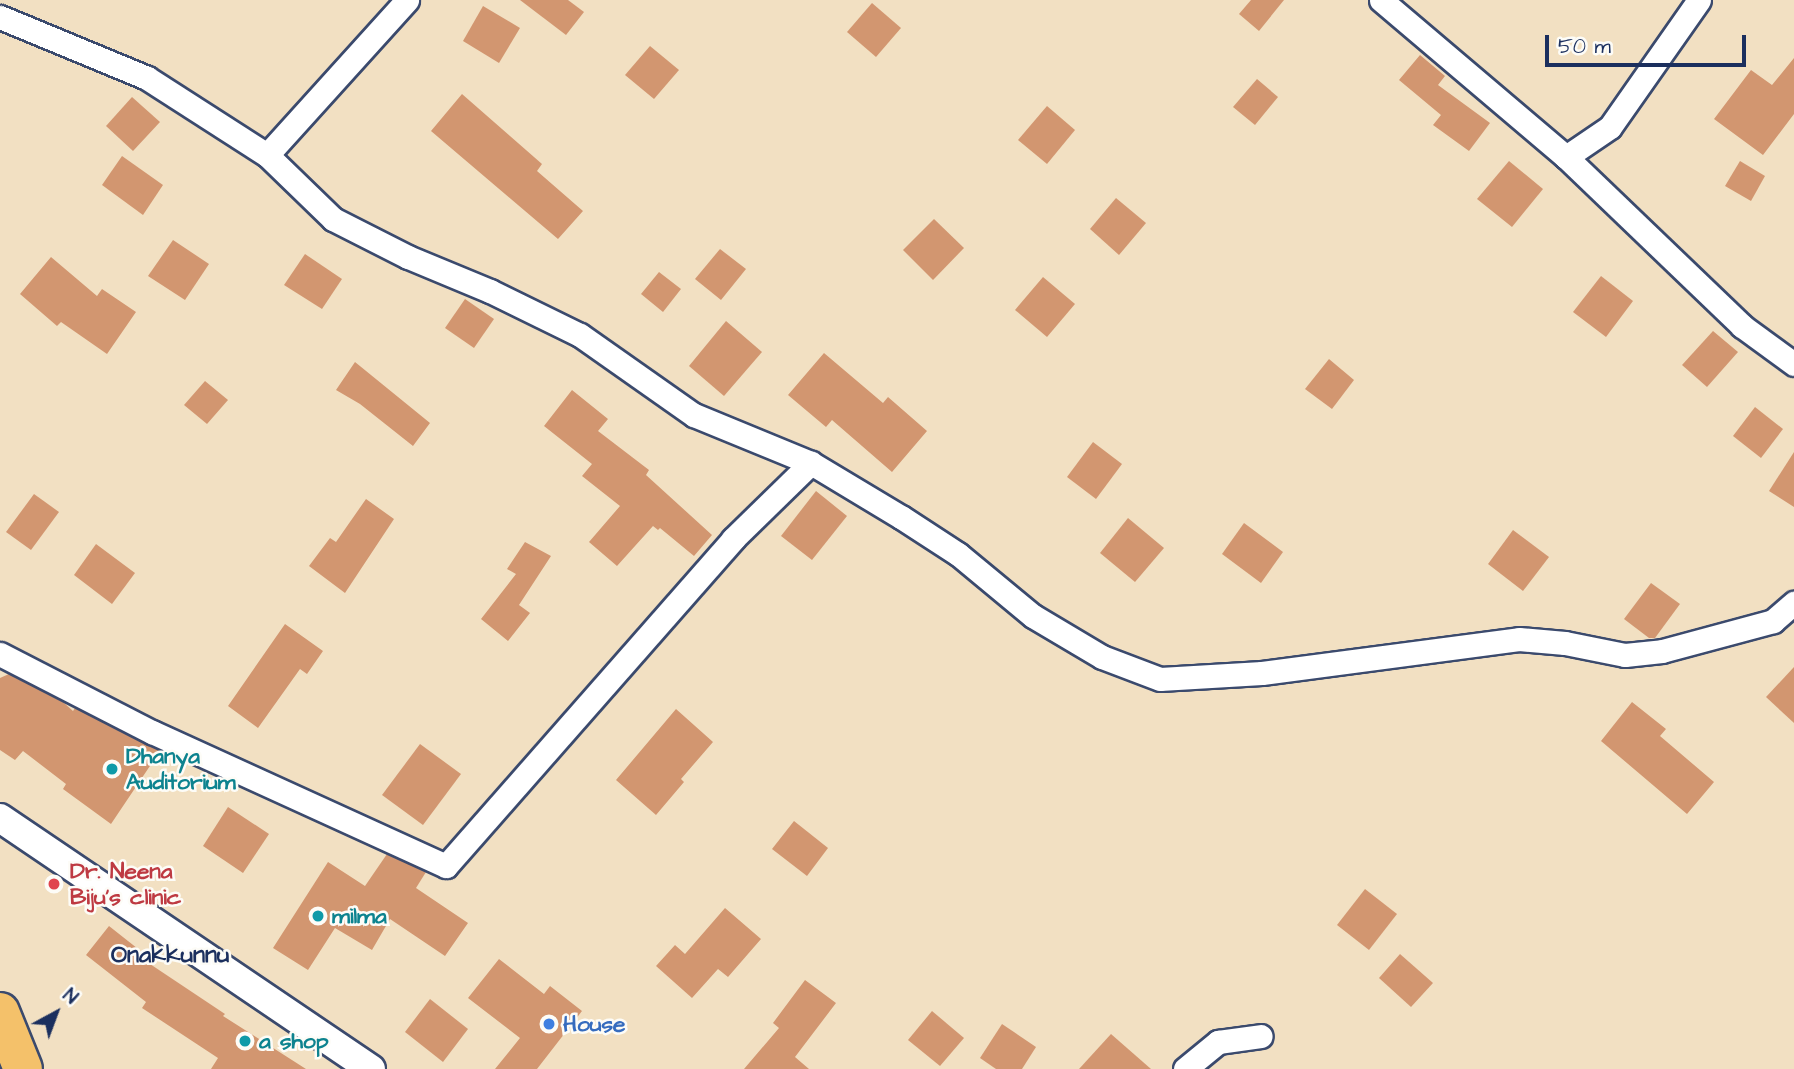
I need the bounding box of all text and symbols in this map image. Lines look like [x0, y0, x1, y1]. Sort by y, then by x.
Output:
scale bar [1549, 21, 1750, 65]
text: 50 m [1558, 32, 1611, 61]
place label: Dhanya Auditorium [126, 742, 236, 796]
marker: Dhanya Auditorium [104, 761, 120, 777]
place label: Dr. Neena Biju's clinic [70, 857, 181, 911]
marker: Dr. Neena Biju's clinic [44, 874, 64, 894]
place label: milma [332, 902, 387, 930]
marker: milma [310, 908, 326, 924]
district label: Onakkunnu [111, 942, 229, 970]
north arrow [21, 978, 91, 1048]
text: N [57, 983, 83, 1011]
place label: House [563, 1010, 626, 1038]
marker: House [541, 1016, 557, 1032]
place label: a shop [259, 1027, 329, 1055]
marker: a shop [237, 1033, 253, 1049]

